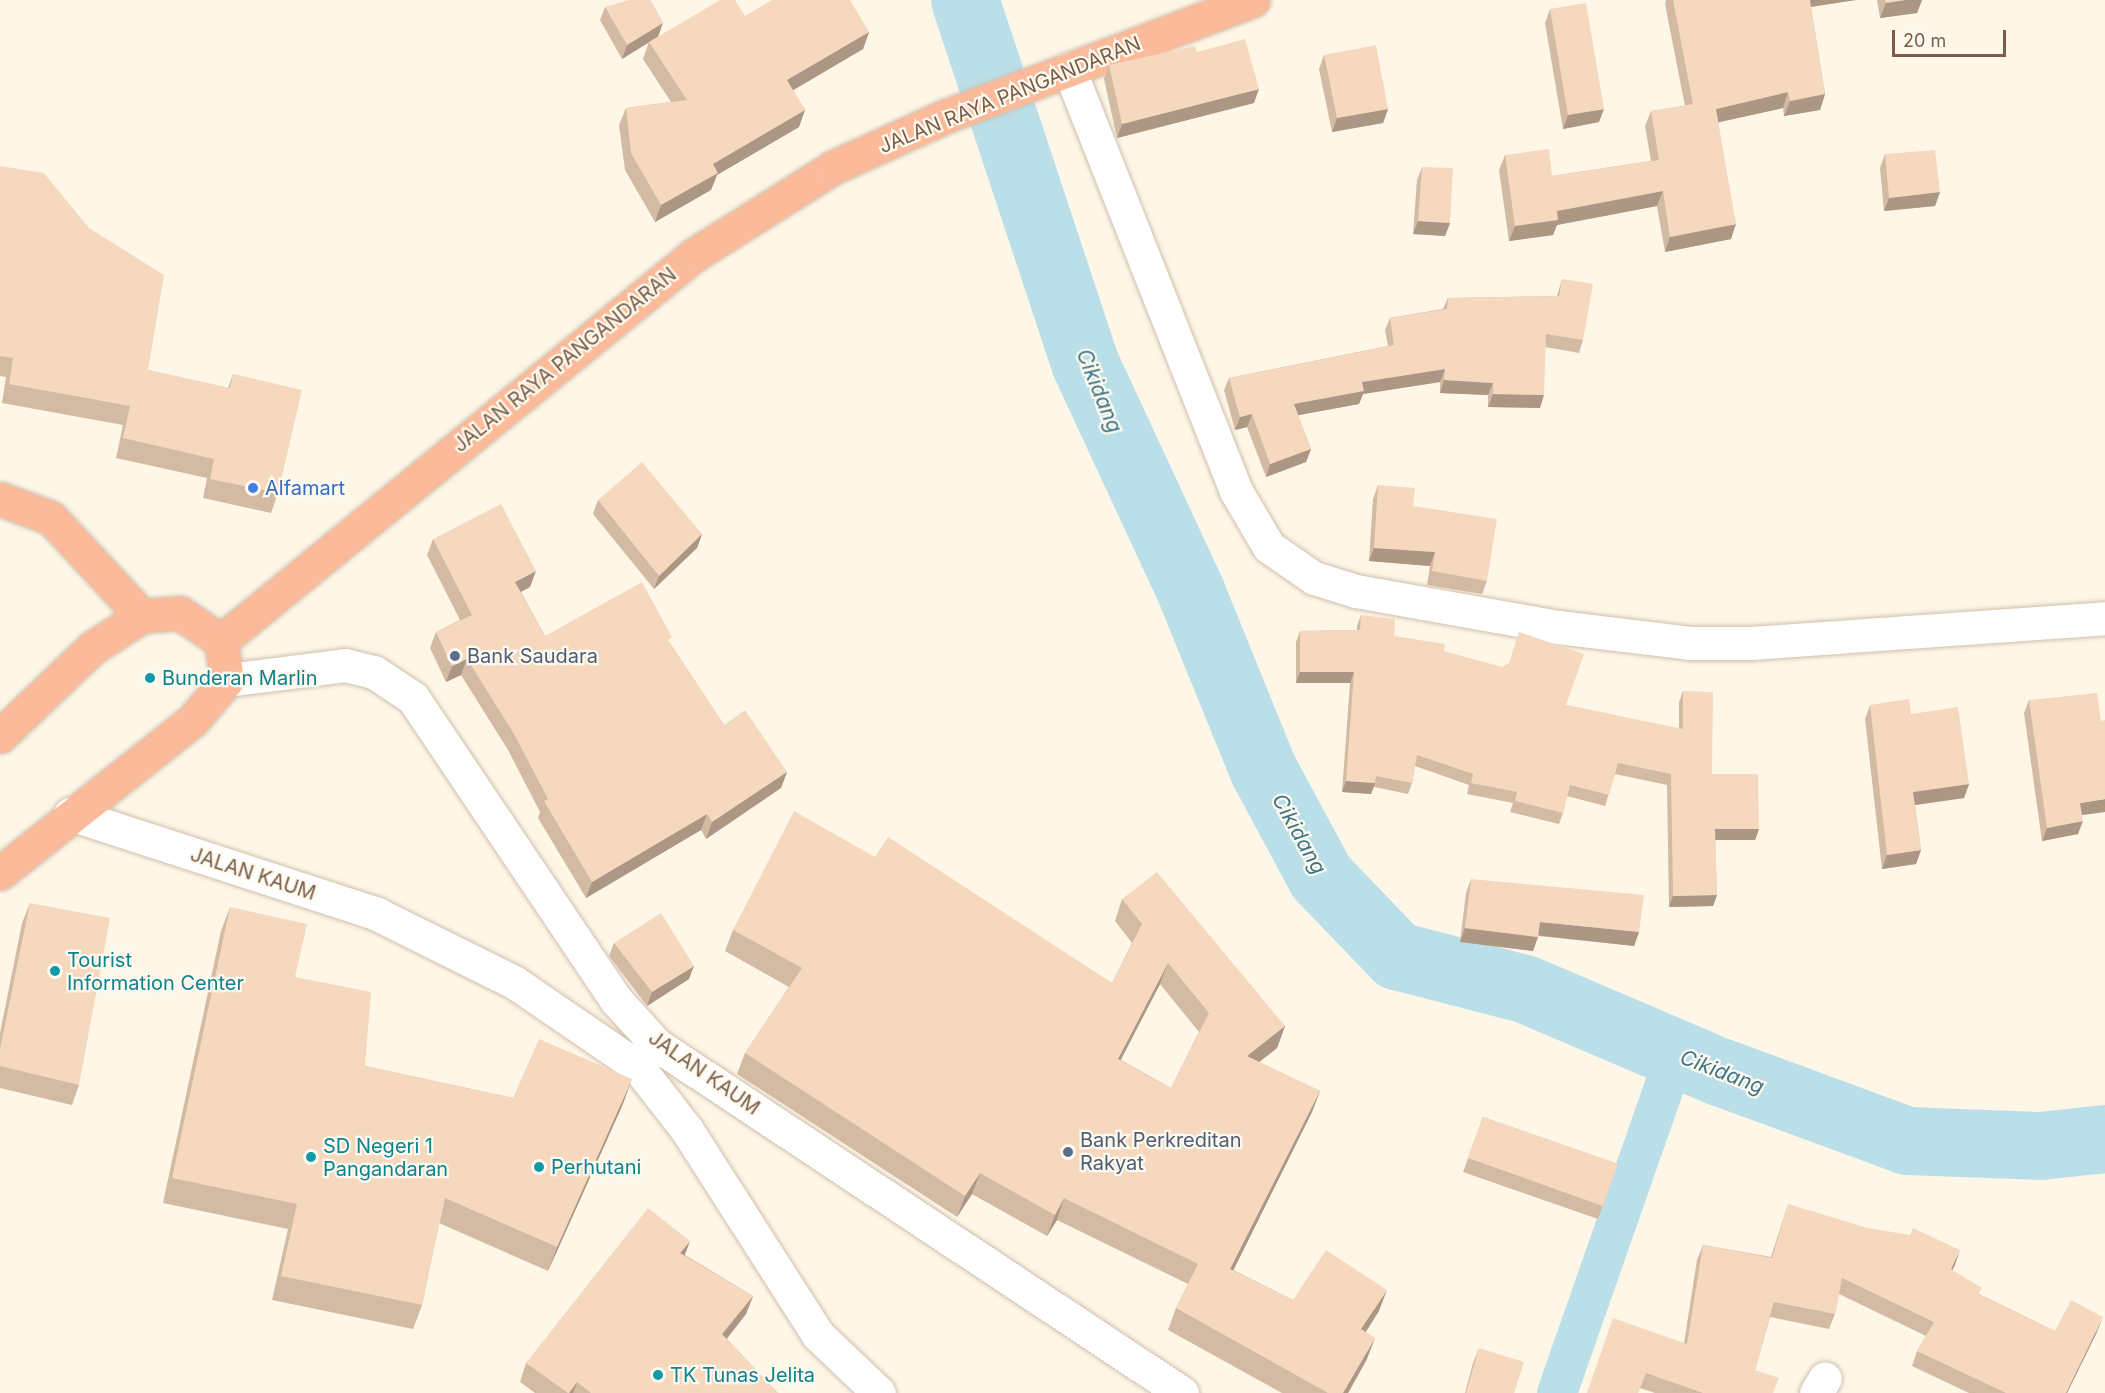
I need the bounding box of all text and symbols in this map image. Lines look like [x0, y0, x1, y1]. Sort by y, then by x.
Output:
scale bar [1895, 18, 2009, 56]
text: 20 m [1903, 30, 1946, 51]
street label: JALAN RAYA PANGANDARAN [876, 31, 1144, 159]
street label: JALAN RAYA PANGANDARAN [449, 263, 681, 457]
water label: Cikidang [1071, 345, 1127, 437]
place label: Alfamart [265, 476, 345, 500]
marker: Alfamart [246, 481, 260, 495]
place label: Bank Saudara [467, 644, 598, 668]
marker: Bank Saudara [448, 649, 462, 663]
place label: Bunderan Marlin [162, 666, 317, 690]
marker: Bunderan Marlin [143, 671, 157, 685]
water label: Cikidang [1267, 789, 1331, 879]
street label: JALAN KAUM [187, 842, 319, 906]
place label: Tourist Information Center [67, 948, 244, 995]
marker: Tourist Information Center [48, 964, 62, 978]
street label: JALAN KAUM [644, 1026, 764, 1120]
water label: Cikidang [1676, 1044, 1768, 1100]
place label: Bank Perkreditan Rakyat [1080, 1128, 1242, 1175]
place label: SD Negeri 1 Pangandaran [323, 1134, 448, 1181]
marker: Bank Perkreditan Rakyat [1061, 1145, 1075, 1159]
marker: SD Negeri 1 Pangandaran [304, 1150, 318, 1164]
place label: Perhutani [551, 1155, 641, 1179]
marker: Perhutani [532, 1160, 546, 1174]
place label: TK Tunas Jelita [670, 1363, 815, 1387]
marker: TK Tunas Jelita [651, 1368, 665, 1382]

